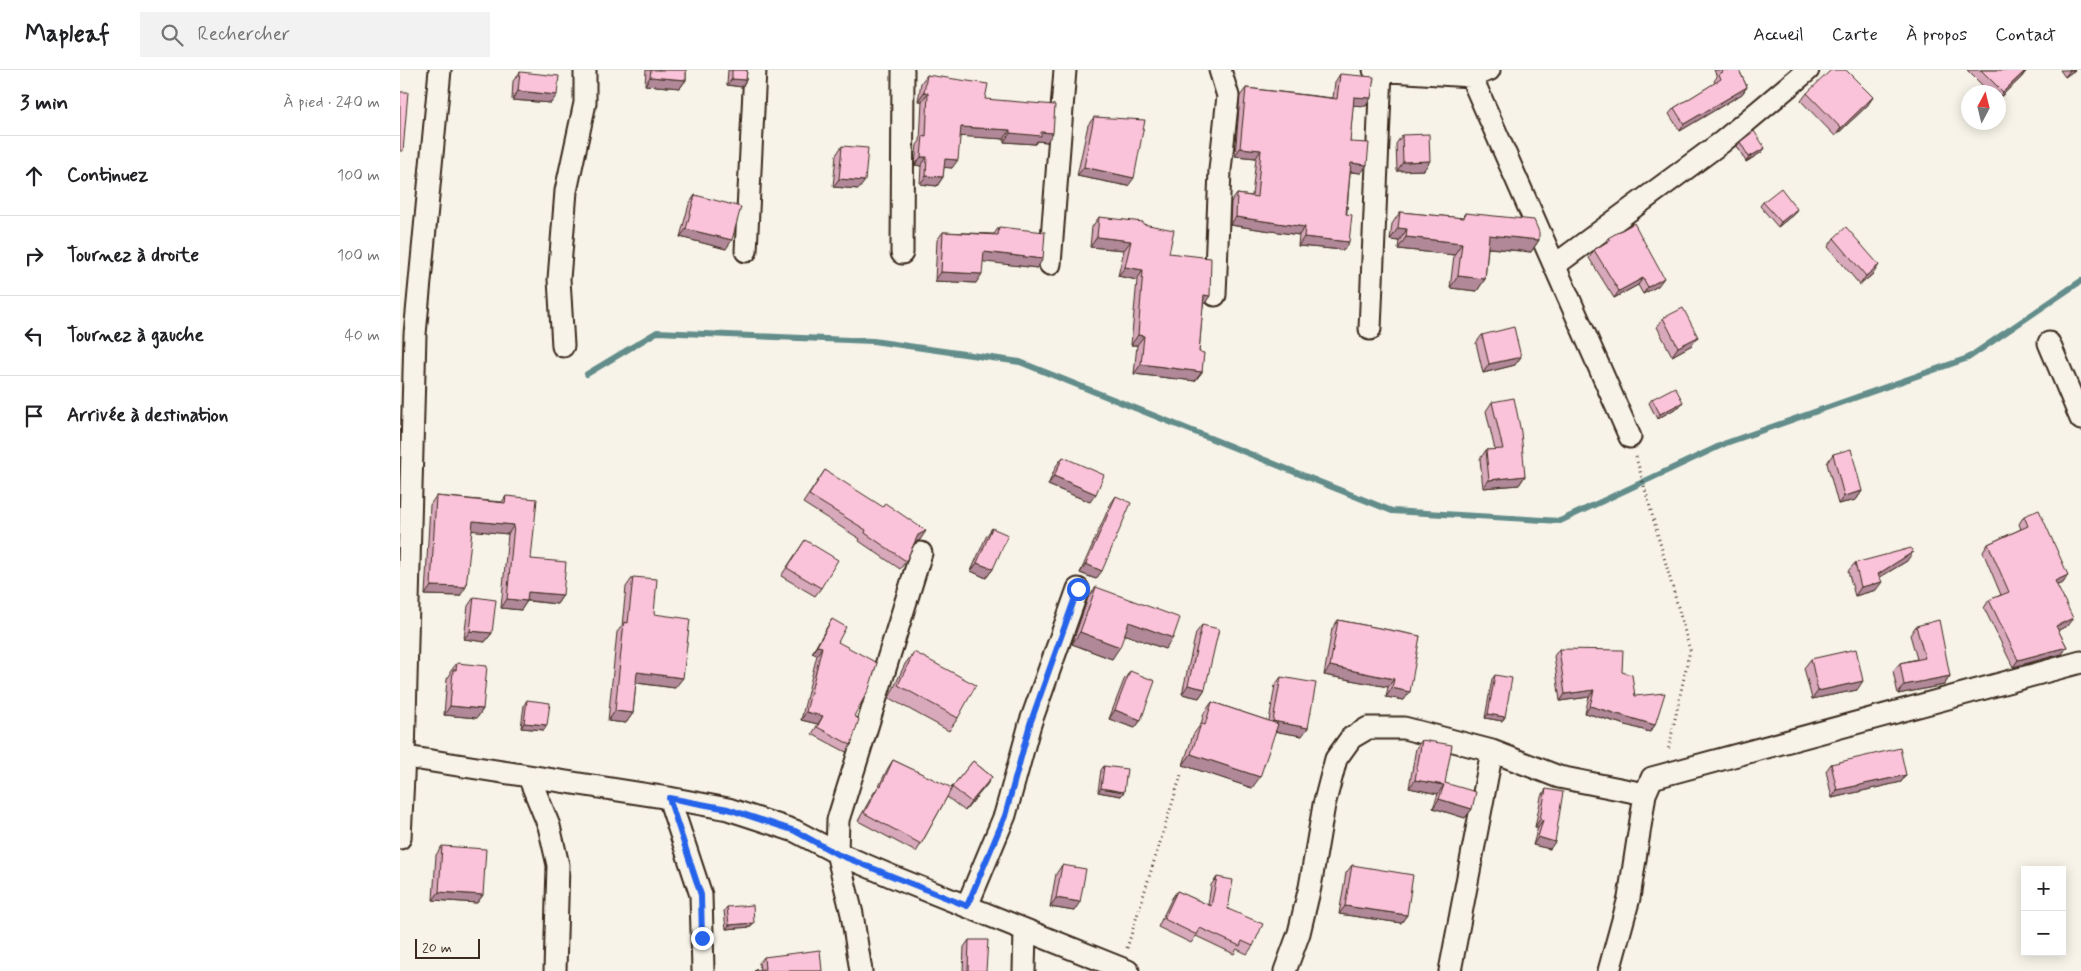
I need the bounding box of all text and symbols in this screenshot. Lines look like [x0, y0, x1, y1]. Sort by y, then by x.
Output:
search box [140, 12, 490, 57]
text: Mapleaf [25, 19, 110, 50]
icon: search [158, 21, 186, 49]
text: Rechercher [198, 22, 290, 47]
text: Accueil [1753, 23, 1804, 47]
text: Carte [1832, 23, 1878, 47]
text: À propos [1906, 23, 1967, 47]
text: Contact [1995, 23, 2056, 47]
north arrow [1961, 85, 2006, 130]
text: 3 min [20, 89, 68, 117]
text: À pied · 240 m [283, 92, 380, 113]
icon: ahead [20, 162, 48, 190]
text: Continuez [67, 163, 148, 188]
text: 100 m [337, 165, 380, 186]
icon: right [20, 242, 48, 270]
text: Tournez à droite [67, 243, 199, 268]
text: 100 m [337, 245, 380, 266]
icon: left [20, 322, 48, 350]
text: Tournez à gauche [67, 323, 204, 348]
text: 40 m [344, 325, 380, 346]
icon: arrive [20, 402, 48, 430]
text: Arrivée à destination [67, 403, 228, 428]
route start [1067, 578, 1090, 601]
map controls [2021, 866, 2066, 956]
button: + [2021, 866, 2066, 911]
button: − [2021, 911, 2066, 956]
route end [691, 927, 714, 950]
scale bar [415, 936, 480, 959]
text: 20 m [422, 939, 452, 957]

